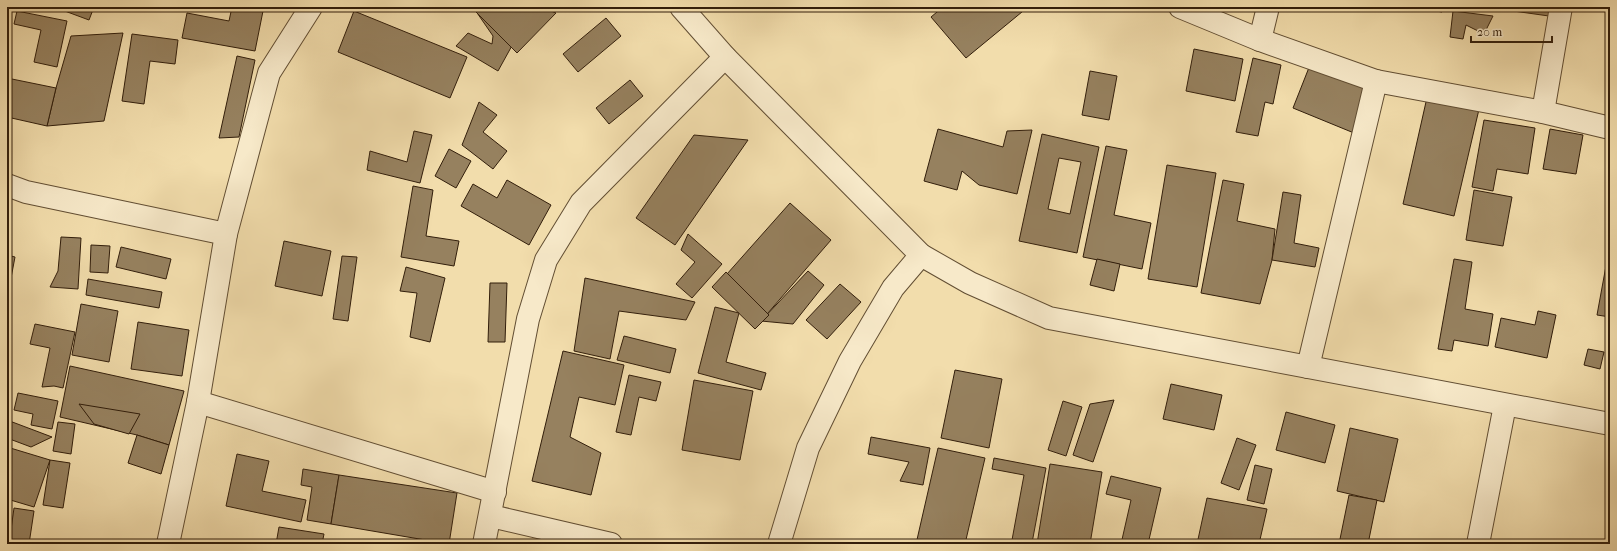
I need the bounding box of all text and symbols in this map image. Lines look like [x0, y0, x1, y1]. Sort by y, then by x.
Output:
scale bar [1471, 18, 1552, 44]
text: 20 m [1477, 25, 1502, 39]

